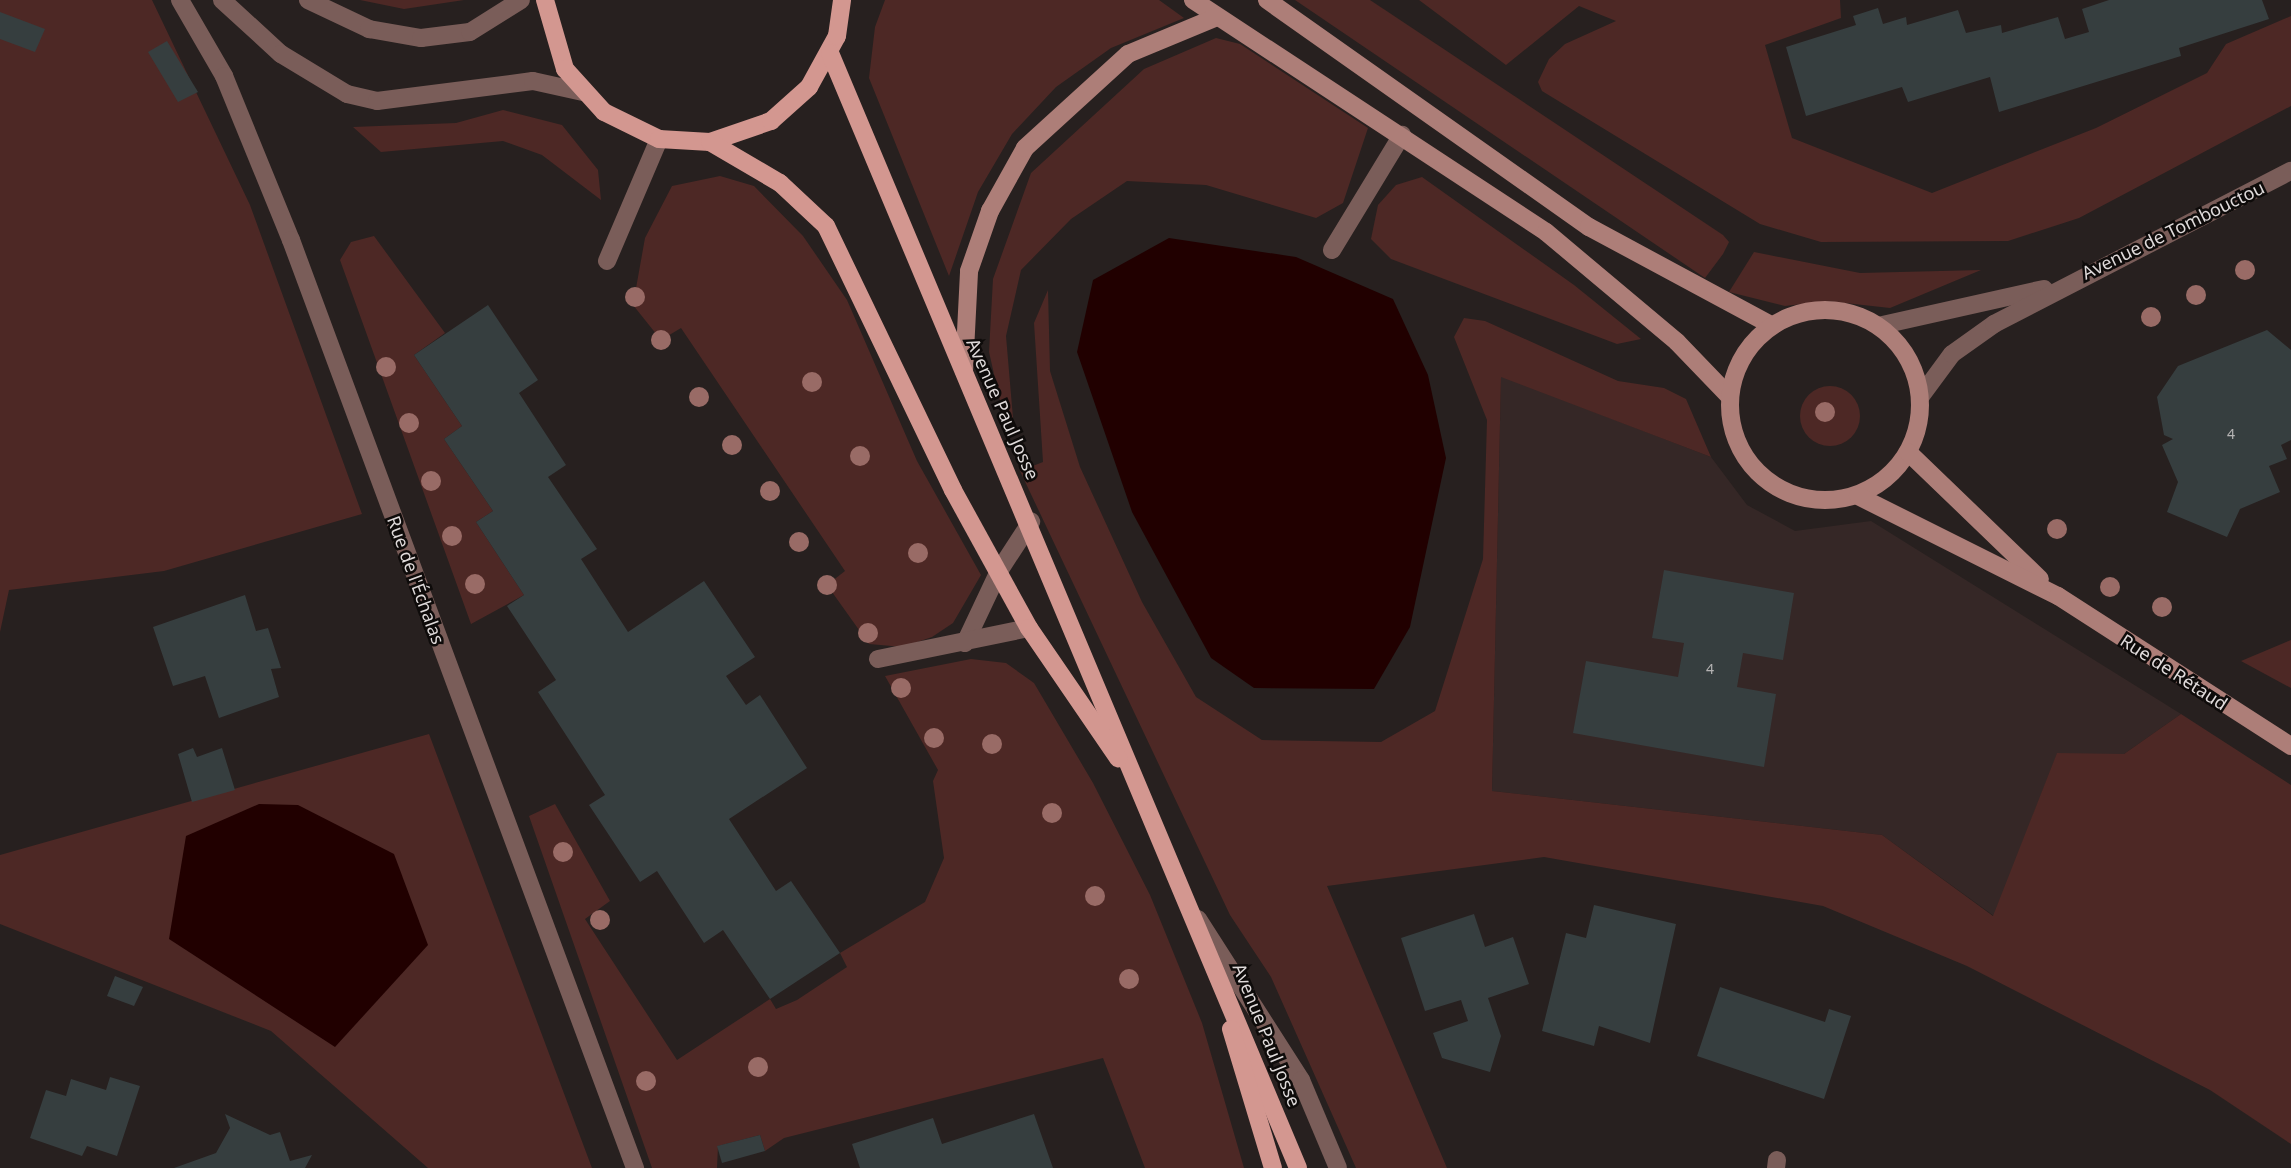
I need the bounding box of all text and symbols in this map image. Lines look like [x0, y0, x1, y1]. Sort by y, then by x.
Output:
street label: Avenue de Tombouctou [2078, 176, 2268, 284]
street label: Avenue Paul Josse [962, 335, 1044, 483]
house number: 4 [2227, 426, 2235, 442]
street label: Rue de l'Échalas [383, 513, 449, 647]
street label: Rue de Rétaud [2116, 629, 2232, 715]
house number: 4 [1706, 661, 1714, 677]
street label: Avenue Paul Josse [1228, 960, 1306, 1110]

